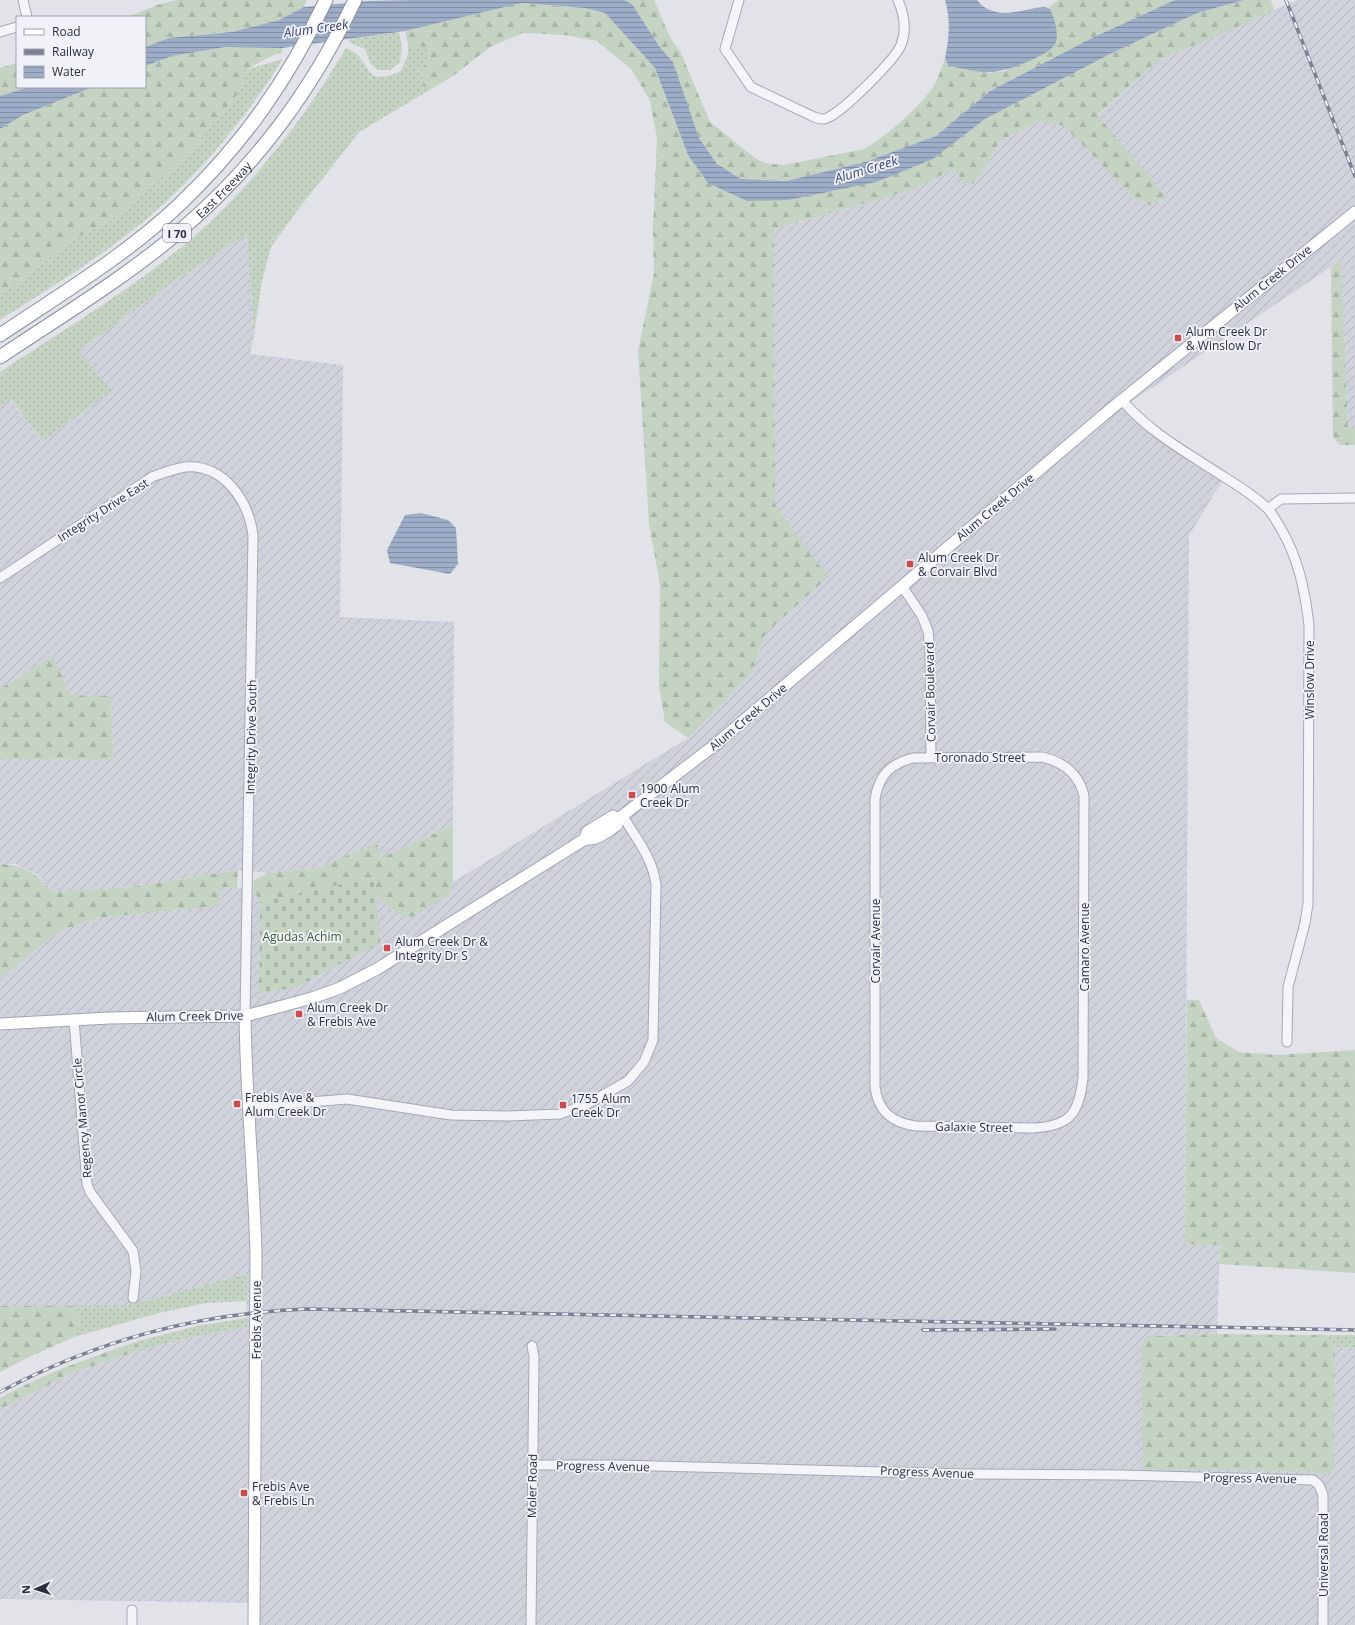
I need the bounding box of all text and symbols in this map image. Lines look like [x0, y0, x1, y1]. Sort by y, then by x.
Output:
water label: Alum Creek [282, 14, 350, 42]
legend [16, 16, 146, 88]
text: Road [52, 23, 81, 40]
text: Railway [52, 43, 95, 60]
text: Water [52, 63, 86, 80]
water label: Alum Creek [831, 151, 900, 187]
street label: East Freeway [192, 157, 256, 222]
road number: I 70 [163, 224, 191, 242]
street label: Alum Creek Drive [1229, 241, 1315, 315]
place label: Alum Creek Dr & Winslow Dr [1186, 323, 1267, 354]
marker: Alum Creek Dr & Winslow Dr [1173, 333, 1183, 343]
street label: Alum Creek Drive [952, 469, 1038, 545]
street label: Integrity Drive East [54, 474, 152, 546]
place label: Alum Creek Dr & Corvair Blvd [918, 549, 999, 580]
marker: Alum Creek Dr & Corvair Blvd [905, 559, 915, 569]
street label: Winslow Drive [1301, 640, 1318, 720]
street label: Corvair Boulevard [921, 642, 939, 742]
street label: Integrity Drive South [241, 679, 261, 795]
street label: Alum Creek Drive [705, 679, 791, 755]
street label: Toronado Street [934, 749, 1026, 766]
place label: 1900 Alum Creek Dr [640, 780, 700, 811]
marker: 1900 Alum Creek Dr [627, 790, 637, 800]
street label: Corvair Avenue [867, 898, 884, 984]
street label: Camaro Avenue [1076, 902, 1093, 992]
park label: Agudas Achim [262, 928, 342, 945]
place label: Alum Creek Dr & Integrity Dr S [395, 933, 488, 964]
marker: Alum Creek Dr & Integrity Dr S [382, 943, 392, 953]
place label: Alum Creek Dr & Frebis Ave [307, 999, 388, 1030]
street label: Alum Creek Drive [146, 1007, 244, 1025]
marker: Alum Creek Dr & Frebis Ave [294, 1009, 304, 1019]
street label: Regency Manor Circle [68, 1057, 96, 1179]
place label: Frebis Ave & Alum Creek Dr [245, 1089, 326, 1120]
place label: 1755 Alum Creek Dr [571, 1090, 631, 1121]
marker: Frebis Ave & Alum Creek Dr [232, 1099, 242, 1109]
marker: 1755 Alum Creek Dr [558, 1100, 568, 1110]
street label: Galaxie Street [935, 1118, 1013, 1136]
street label: Frebis Avenue [248, 1280, 265, 1359]
street label: Moler Road [523, 1454, 541, 1518]
street label: Progress Avenue [556, 1457, 650, 1475]
street label: Progress Avenue [880, 1462, 974, 1482]
street label: Progress Avenue [1203, 1469, 1297, 1487]
place label: Frebis Ave & Frebis Ln [252, 1478, 315, 1509]
marker: Frebis Ave & Frebis Ln [239, 1488, 249, 1498]
street label: Universal Road [1315, 1513, 1332, 1597]
north arrow [16, 1569, 56, 1609]
text: N [18, 1585, 33, 1594]

